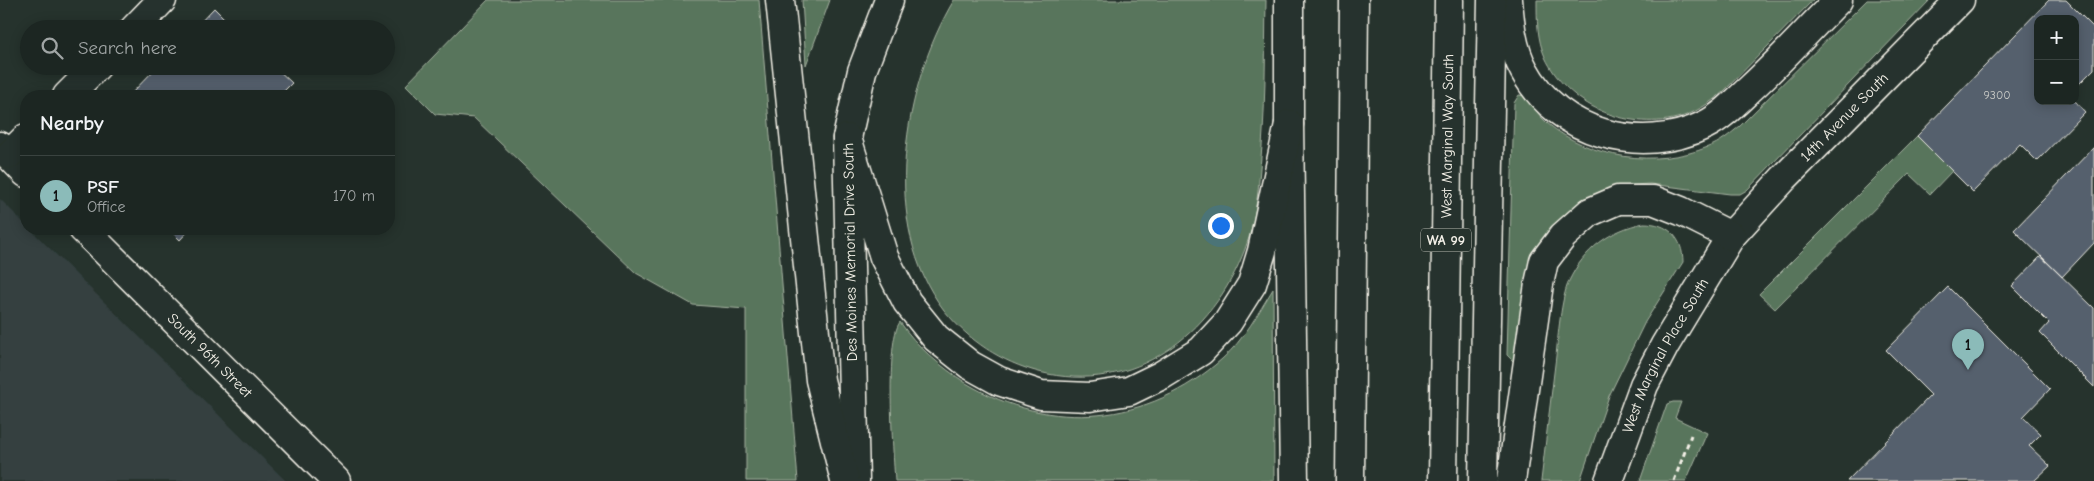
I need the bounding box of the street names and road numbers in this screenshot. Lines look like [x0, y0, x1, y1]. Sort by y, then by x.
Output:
street label: West Marginal Way South [1437, 54, 1457, 218]
street label: 14th Avenue South [1797, 69, 1892, 165]
street label: Des Moines Memorial Drive South [839, 143, 861, 361]
road number: WA 99 [1421, 228, 1471, 252]
street label: West Marginal Place South [1618, 275, 1712, 435]
street label: South 96th Street [164, 309, 256, 402]

